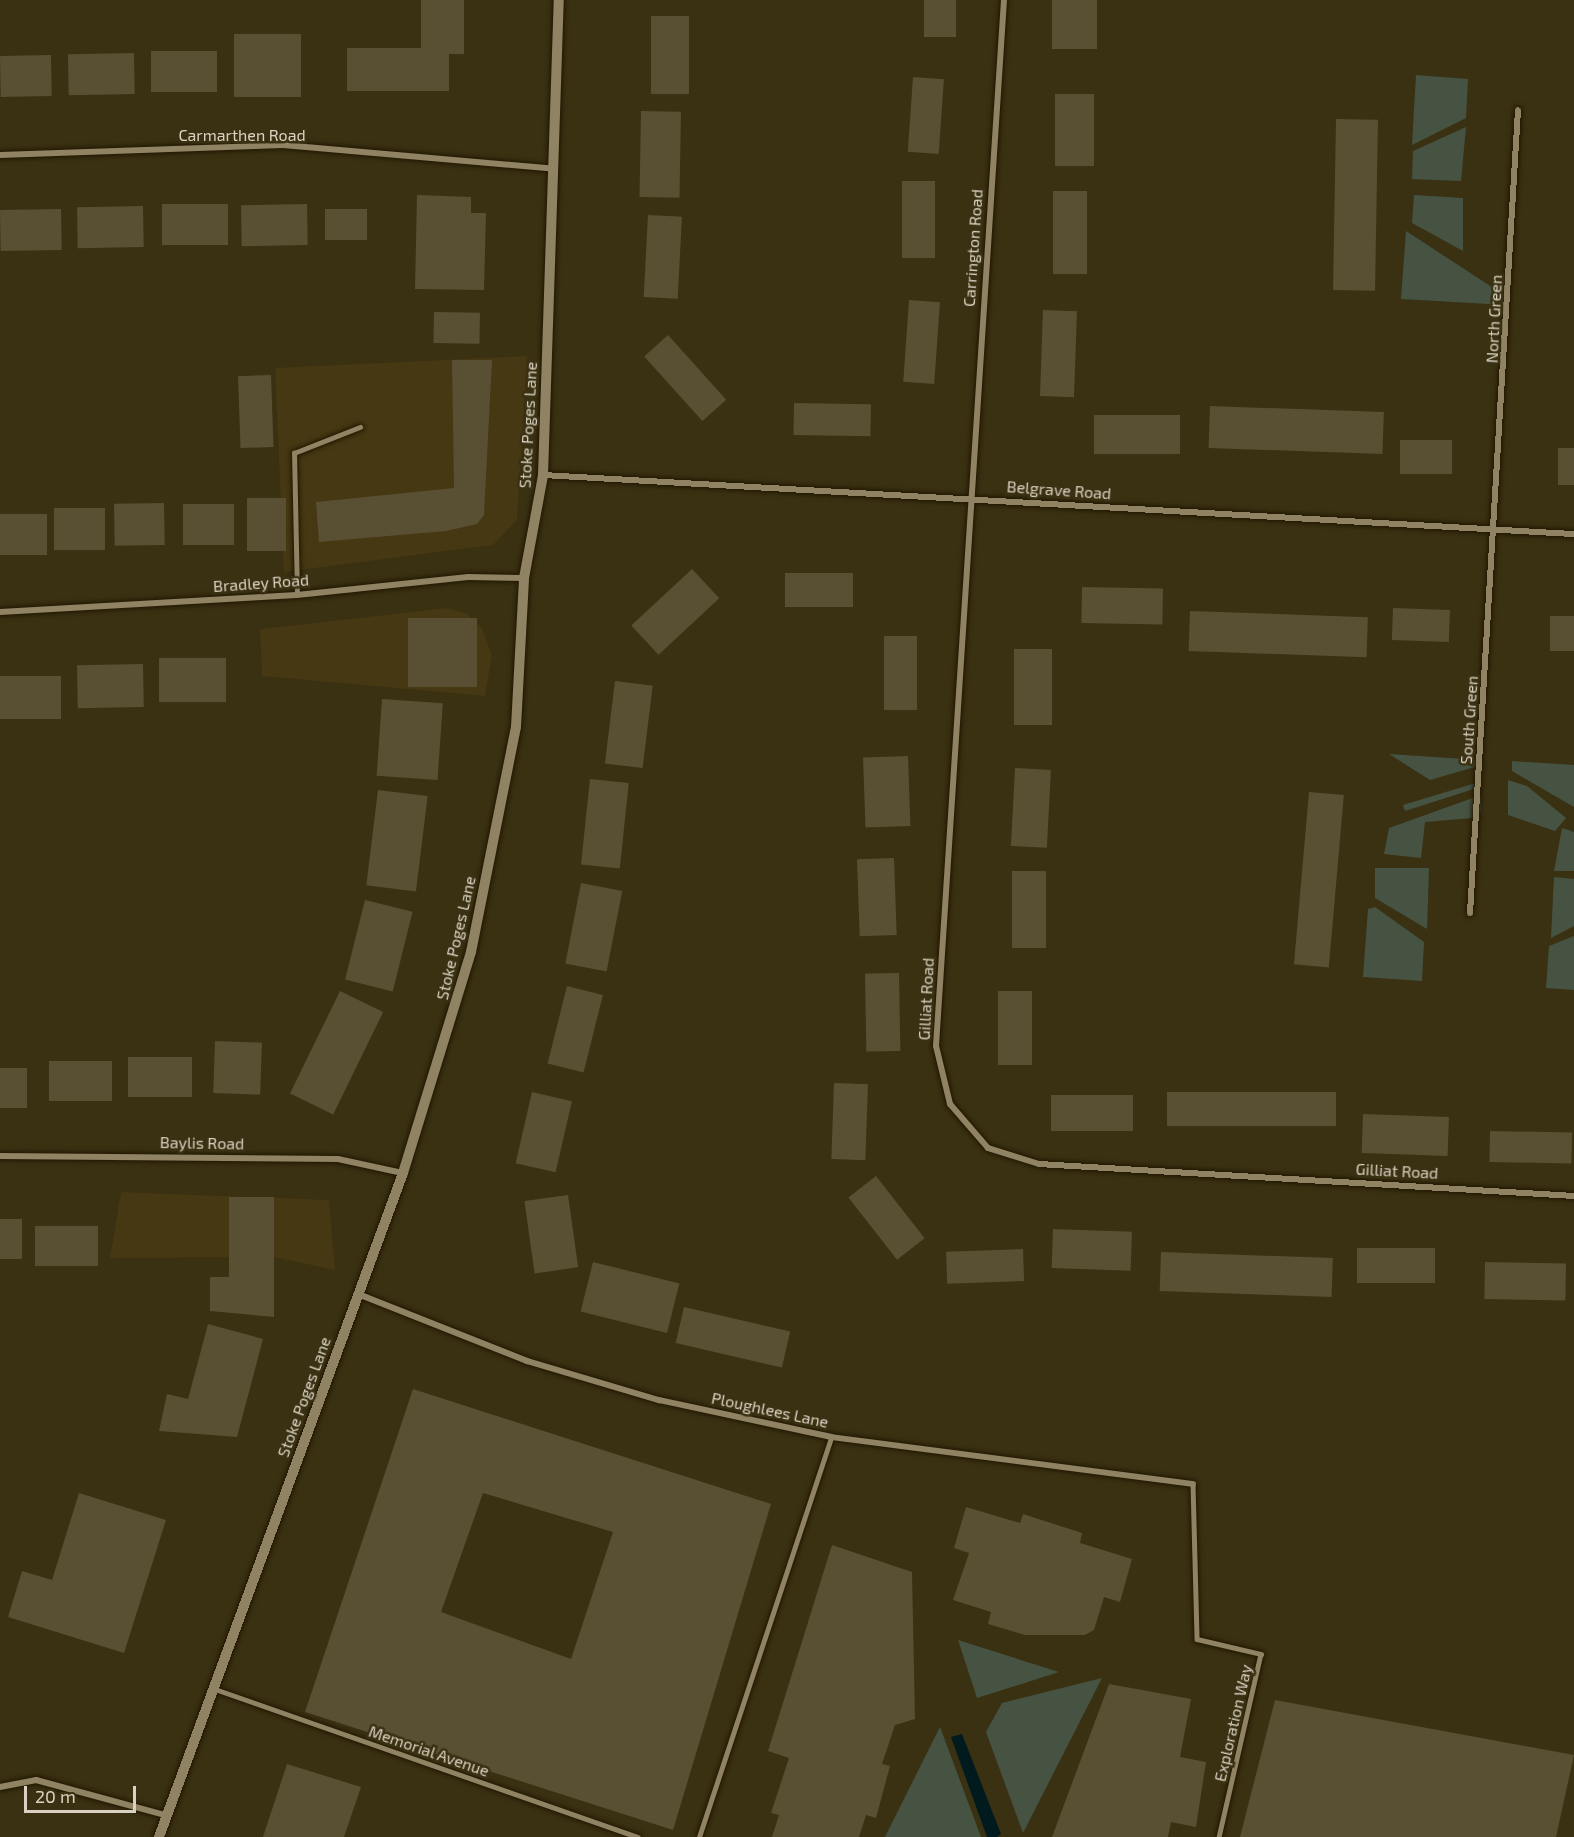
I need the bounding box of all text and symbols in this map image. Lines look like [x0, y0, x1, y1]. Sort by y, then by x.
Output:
street label: Carmarthen Road [178, 125, 306, 145]
street label: Carrington Road [959, 189, 987, 307]
street label: North Green [1482, 274, 1506, 364]
street label: Stoke Poges Lane [515, 361, 541, 489]
street label: Belgrave Road [1006, 477, 1112, 503]
street label: Bradley Road [212, 570, 310, 596]
street label: South Green [1456, 675, 1482, 765]
street label: Stoke Poges Lane [432, 874, 480, 1002]
street label: Gilliat Road [914, 957, 938, 1041]
street label: Baylis Road [160, 1133, 244, 1153]
street label: Gilliat Road [1355, 1159, 1439, 1183]
street label: Stoke Poges Lane [273, 1334, 335, 1460]
street label: Ploughlees Lane [710, 1388, 830, 1432]
street label: Exploration Way [1210, 1662, 1256, 1784]
street label: Memorial Avenue [366, 1721, 492, 1781]
scale bar [27, 1774, 140, 1812]
text: 20 m [35, 1785, 76, 1807]

